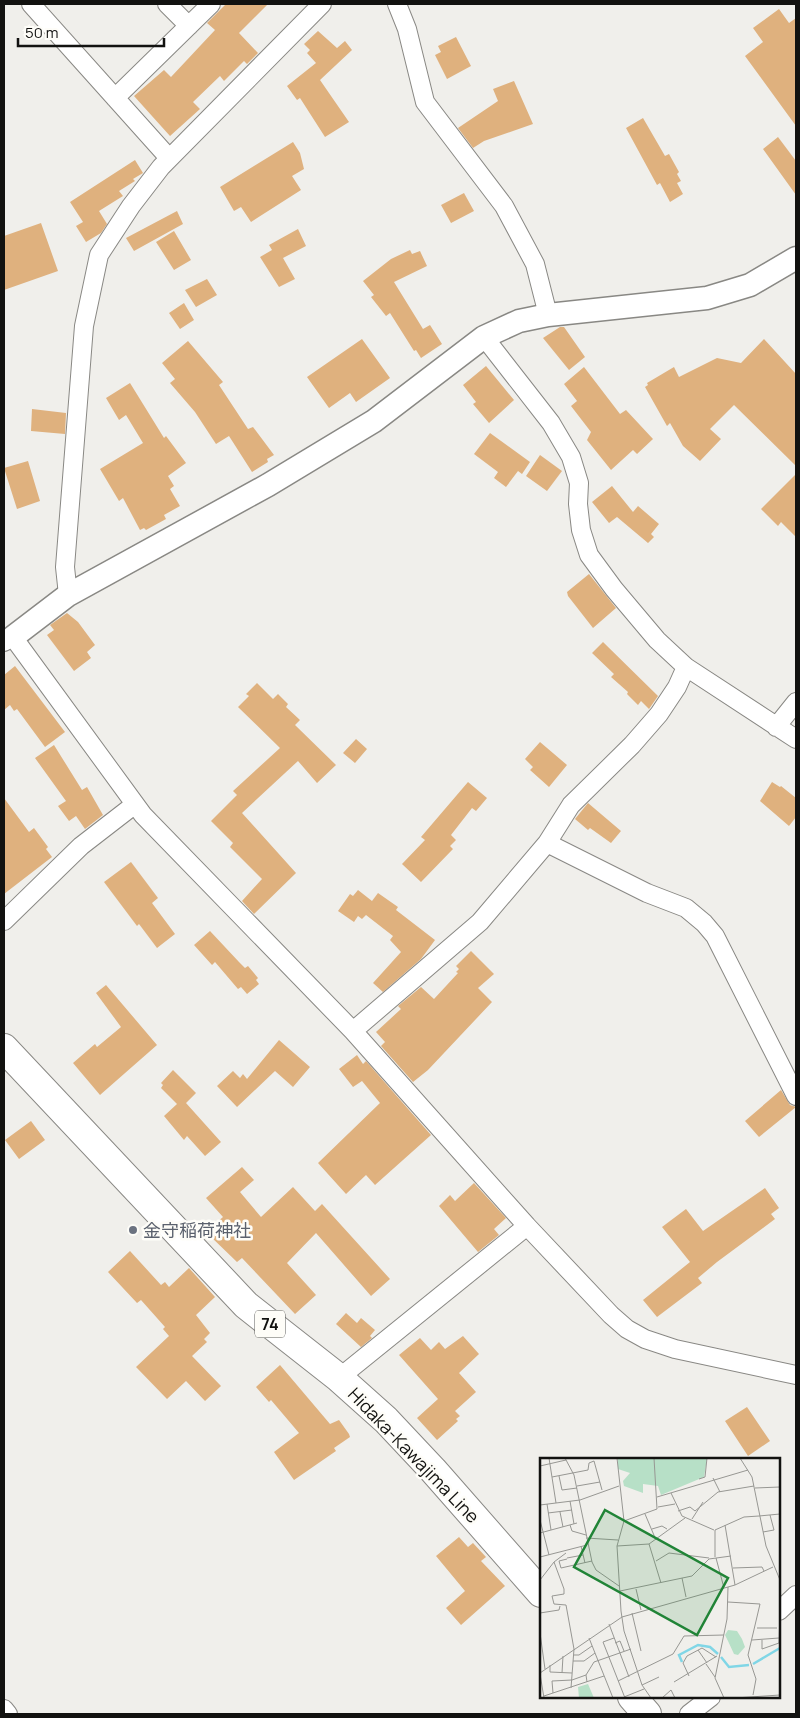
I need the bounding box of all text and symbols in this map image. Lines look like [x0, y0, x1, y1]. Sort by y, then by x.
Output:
scale bar [18, 15, 164, 47]
text: 50 m [25, 22, 59, 43]
place label: 金守稲荷神社 [143, 1218, 251, 1242]
marker: 金守稲荷神社 [127, 1224, 139, 1236]
road number: 74 [255, 1310, 285, 1338]
street label: Hidaka-Kawajima Line [343, 1382, 485, 1528]
inset map [540, 1458, 780, 1698]

